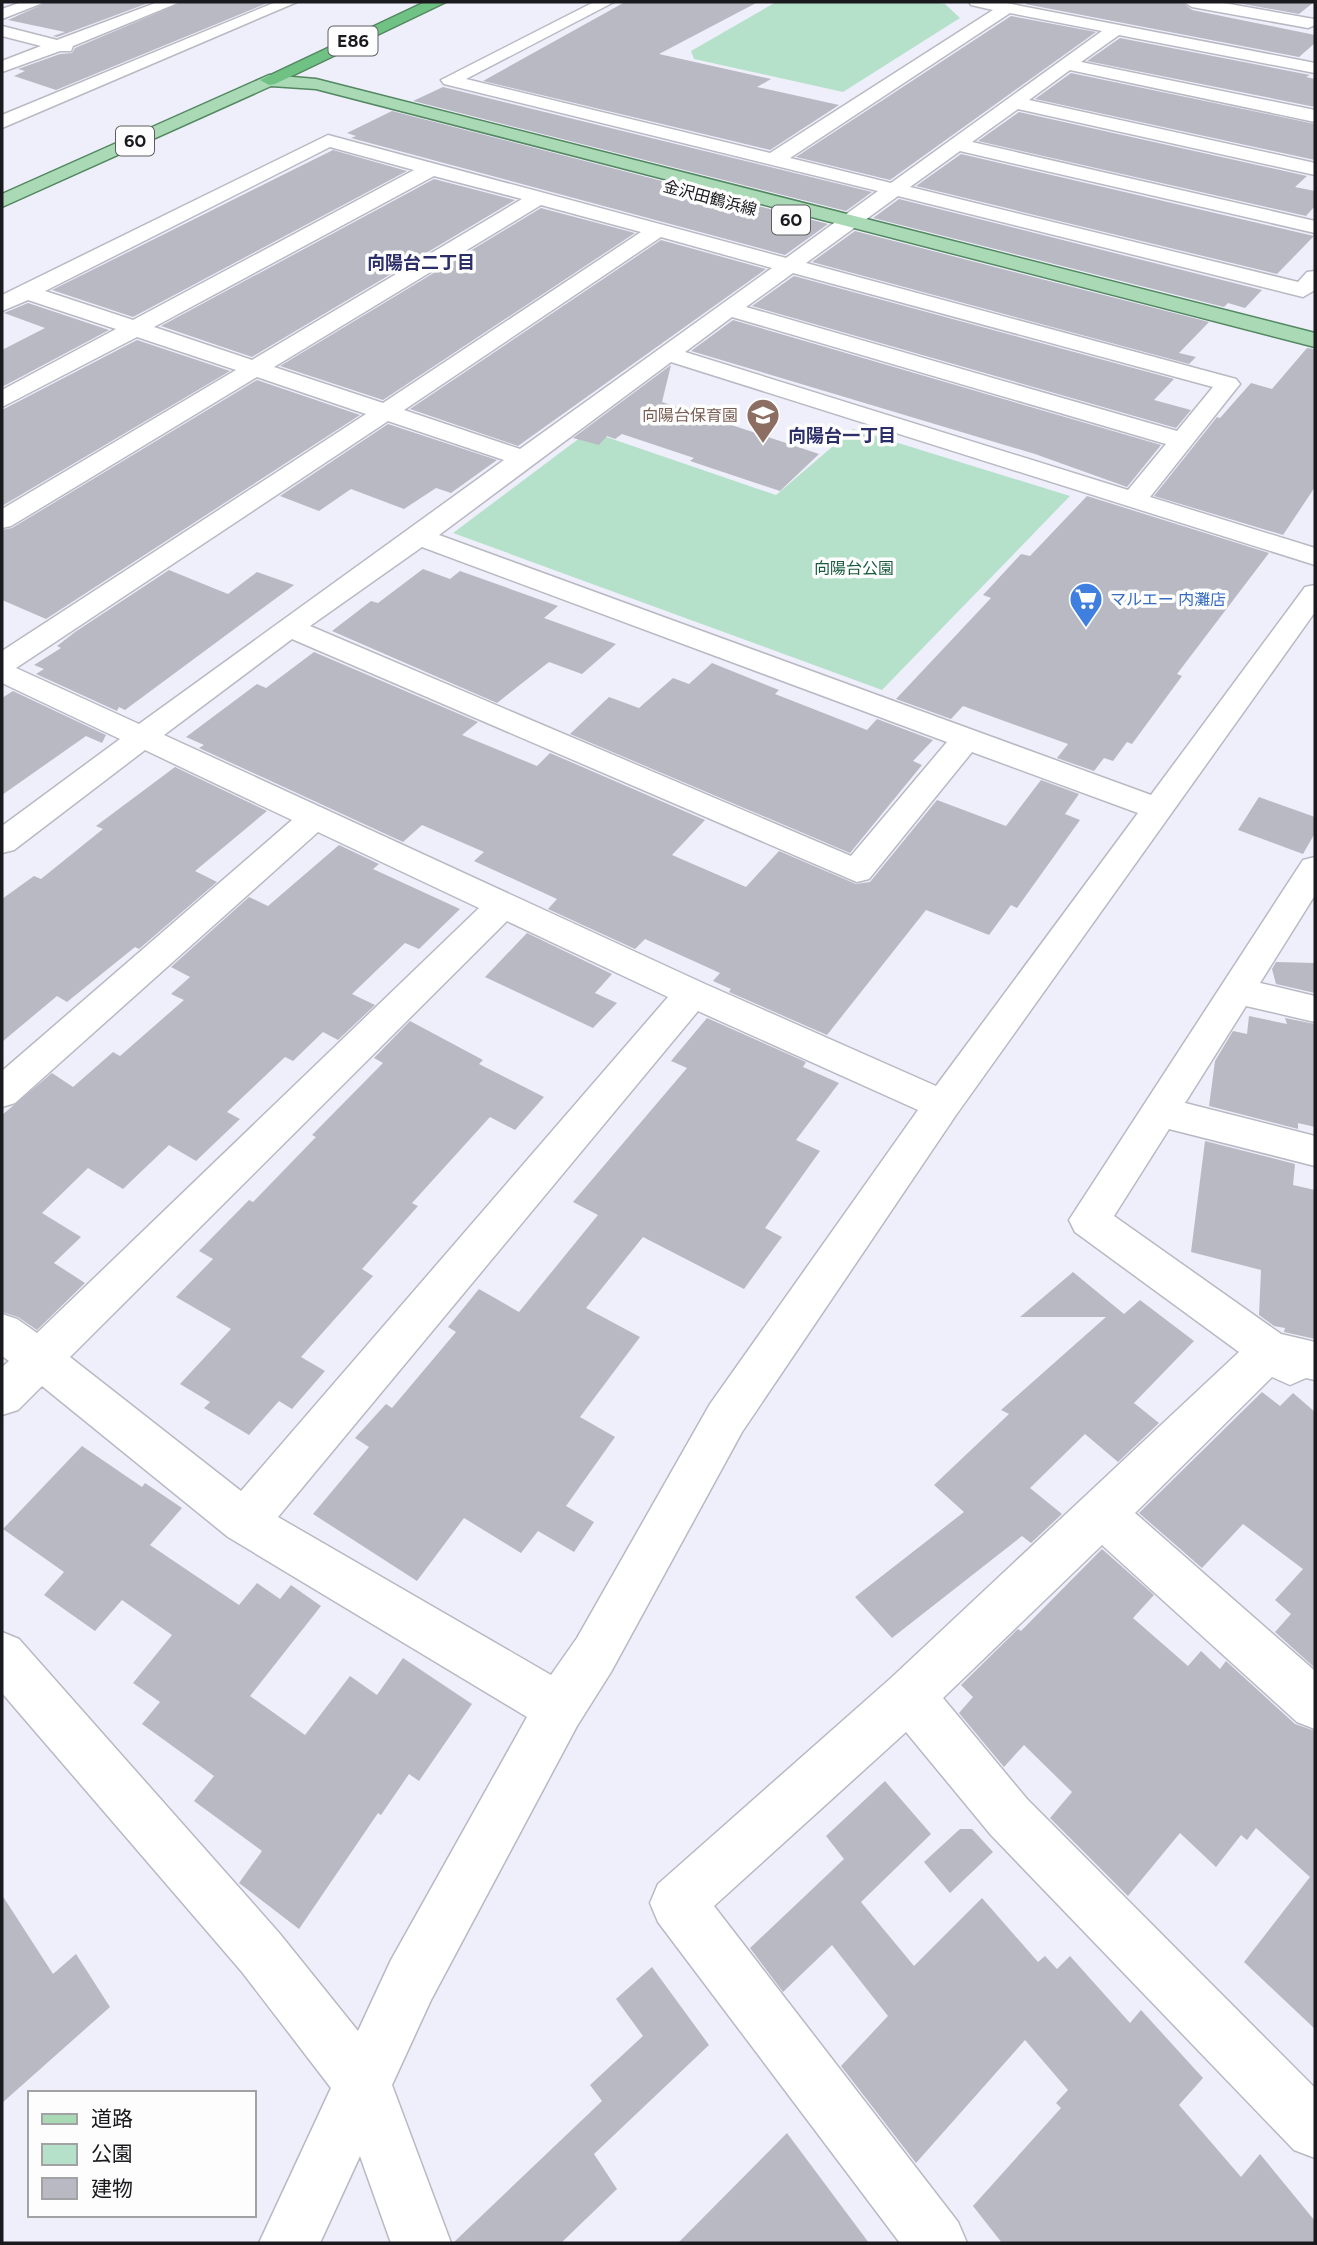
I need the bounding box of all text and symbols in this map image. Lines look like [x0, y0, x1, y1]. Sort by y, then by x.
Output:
road number: E86 [328, 26, 378, 56]
road number: 60 [116, 126, 154, 156]
street label: 金沢田鶴浜線 [661, 176, 759, 220]
road number: 60 [772, 205, 810, 234]
district label: 向陽台二丁目 [367, 252, 475, 274]
school or university icon: 向陽台保育園 [744, 396, 782, 445]
place label: 向陽台保育園 [642, 406, 738, 425]
district label: 向陽台一丁目 [788, 425, 896, 447]
park label: 向陽台公園 [814, 559, 894, 578]
supermarket icon: マルエー 内灘店 [1067, 580, 1105, 629]
place label: マルエー 内灘店 [1110, 590, 1226, 609]
legend [28, 2091, 256, 2217]
text: 道路 [91, 2106, 133, 2131]
text: 公園 [91, 2141, 133, 2166]
text: 建物 [91, 2176, 133, 2201]

